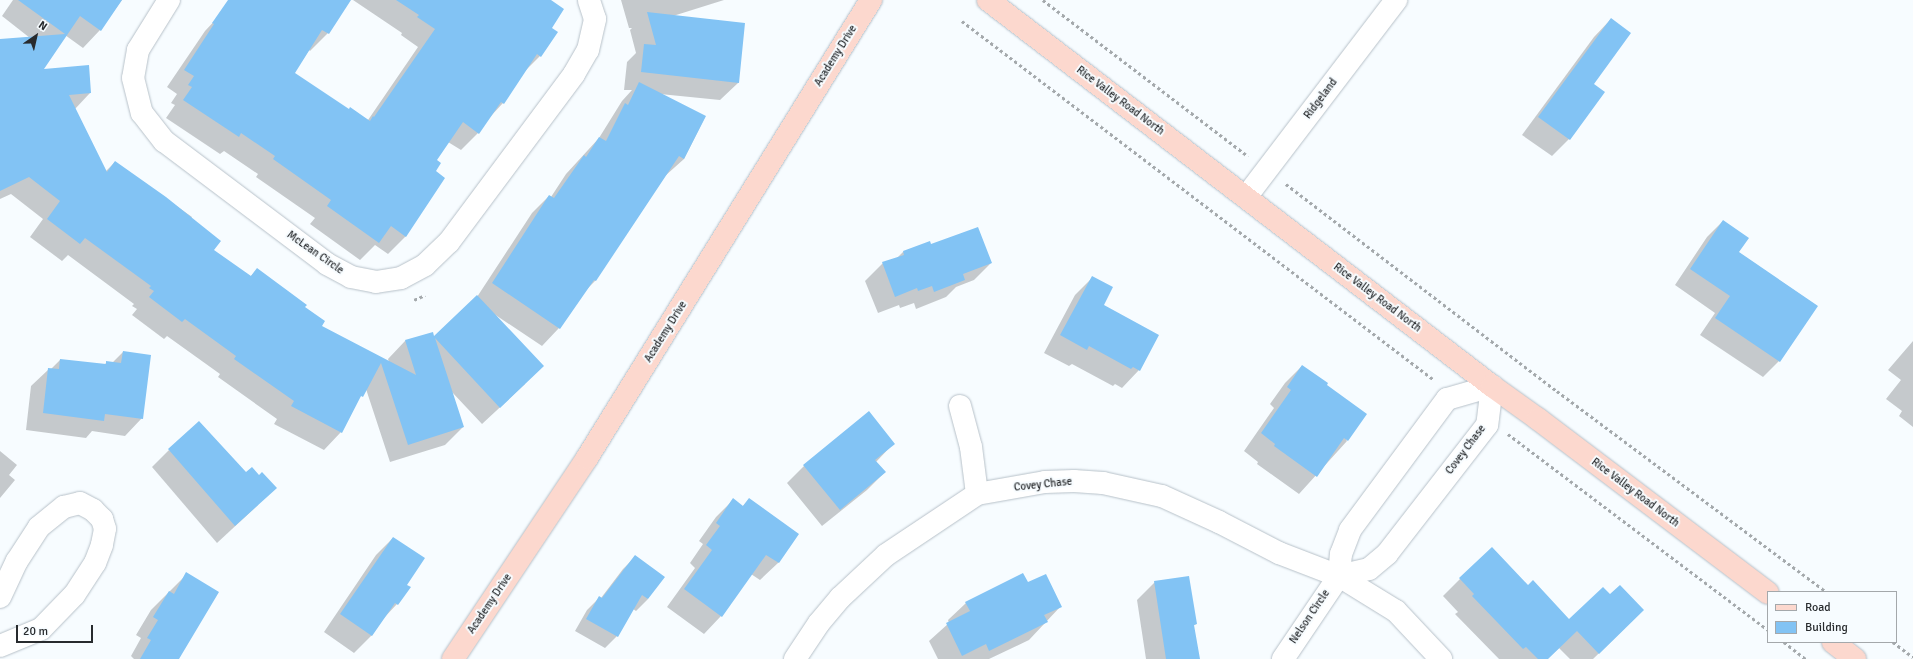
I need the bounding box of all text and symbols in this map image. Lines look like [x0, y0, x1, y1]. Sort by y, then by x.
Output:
north arrow [16, 16, 56, 56]
text: N [36, 18, 50, 33]
street label: Academy Drive [812, 23, 860, 89]
street label: Rice Valley Road North [1073, 64, 1167, 138]
street label: Ridgeland [1301, 76, 1341, 122]
street label: McLean Circle [284, 229, 346, 277]
street label: Rice Valley Road North [1330, 261, 1424, 335]
street label: Academy Drive [642, 299, 690, 365]
street label: Covey Chase [1443, 423, 1489, 477]
street label: Rice Valley Road North [1588, 456, 1682, 530]
street label: Covey Chase [1013, 475, 1073, 495]
street label: Academy Drive [465, 572, 515, 636]
street label: Nelson Circle [1287, 587, 1333, 647]
legend [1767, 591, 1897, 643]
text: Road [1805, 600, 1831, 615]
scale bar [18, 617, 95, 643]
text: Building [1805, 620, 1848, 635]
text: 20 m [23, 624, 48, 639]

